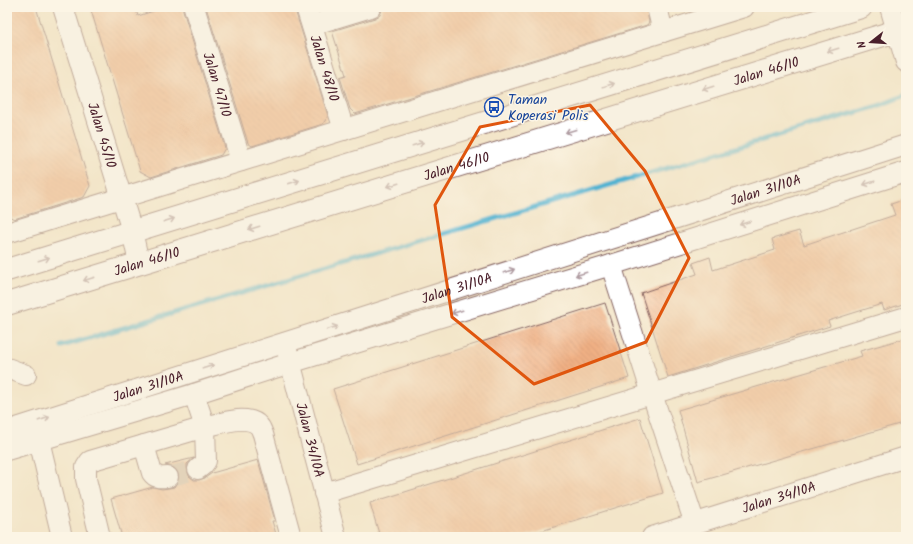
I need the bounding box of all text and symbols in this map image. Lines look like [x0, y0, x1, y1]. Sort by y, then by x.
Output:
north arrow [851, 22, 891, 62]
street label: Jalan 48/10 [303, 32, 345, 105]
text: N [853, 39, 872, 51]
one-way arrow [826, 47, 839, 54]
street label: Jalan 47/10 [196, 50, 237, 120]
street label: Jalan 46/10 [731, 51, 802, 92]
one-way arrow [602, 81, 615, 88]
one-way arrow [702, 85, 715, 92]
place label: Taman Koperasi Polis [508, 89, 588, 127]
bus stop icon: Taman Koperasi Polis [483, 96, 505, 118]
street label: Jalan 45/10 [81, 100, 122, 171]
one-way arrow [564, 128, 577, 135]
one-way arrow [412, 139, 424, 147]
street label: Jalan 46/10 [421, 147, 492, 188]
street label: Jalan 31/10A [727, 169, 804, 212]
one-way arrow [287, 178, 300, 185]
one-way arrow [862, 180, 875, 187]
one-way arrow [387, 182, 399, 190]
one-way arrow [163, 216, 176, 223]
one-way arrow [739, 219, 751, 227]
one-way arrow [248, 225, 261, 232]
street label: Jalan 46/10 [111, 242, 183, 283]
one-way arrow [38, 255, 51, 262]
street label: Jalan 31/10A [419, 267, 495, 310]
one-way arrow [503, 267, 515, 275]
one-way arrow [575, 271, 588, 278]
one-way arrow [83, 276, 96, 283]
one-way arrow [450, 309, 463, 316]
one-way arrow [325, 324, 338, 331]
one-way arrow [201, 363, 214, 370]
street label: Jalan 31/10A [110, 365, 187, 409]
street label: Jalan 34/10A [289, 400, 330, 480]
one-way arrow [37, 415, 50, 422]
street label: Jalan 34/10A [739, 476, 819, 520]

